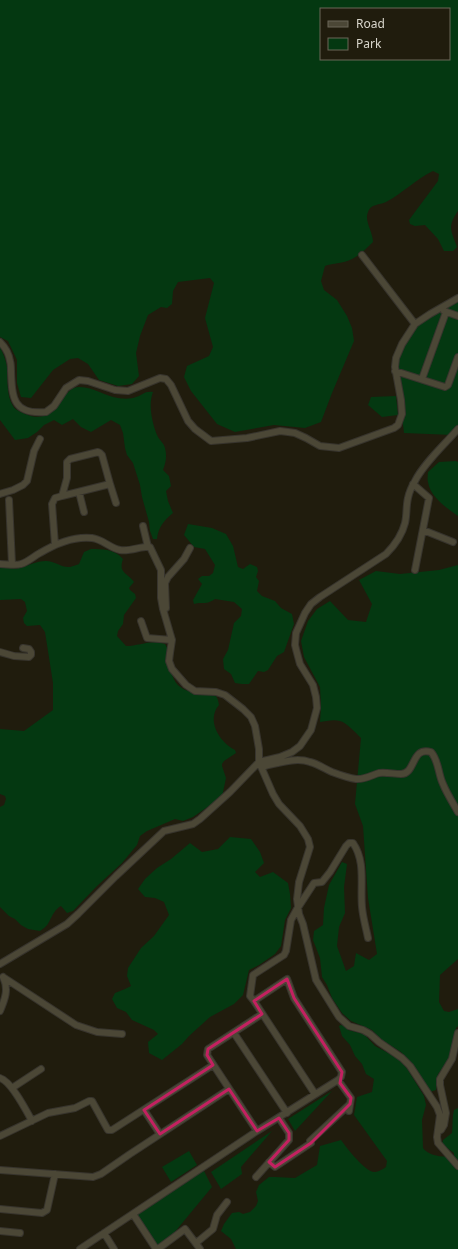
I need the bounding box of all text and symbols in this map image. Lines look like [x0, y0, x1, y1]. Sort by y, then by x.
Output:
legend [320, 8, 450, 60]
text: Road [356, 15, 385, 32]
text: Park [356, 35, 382, 52]

